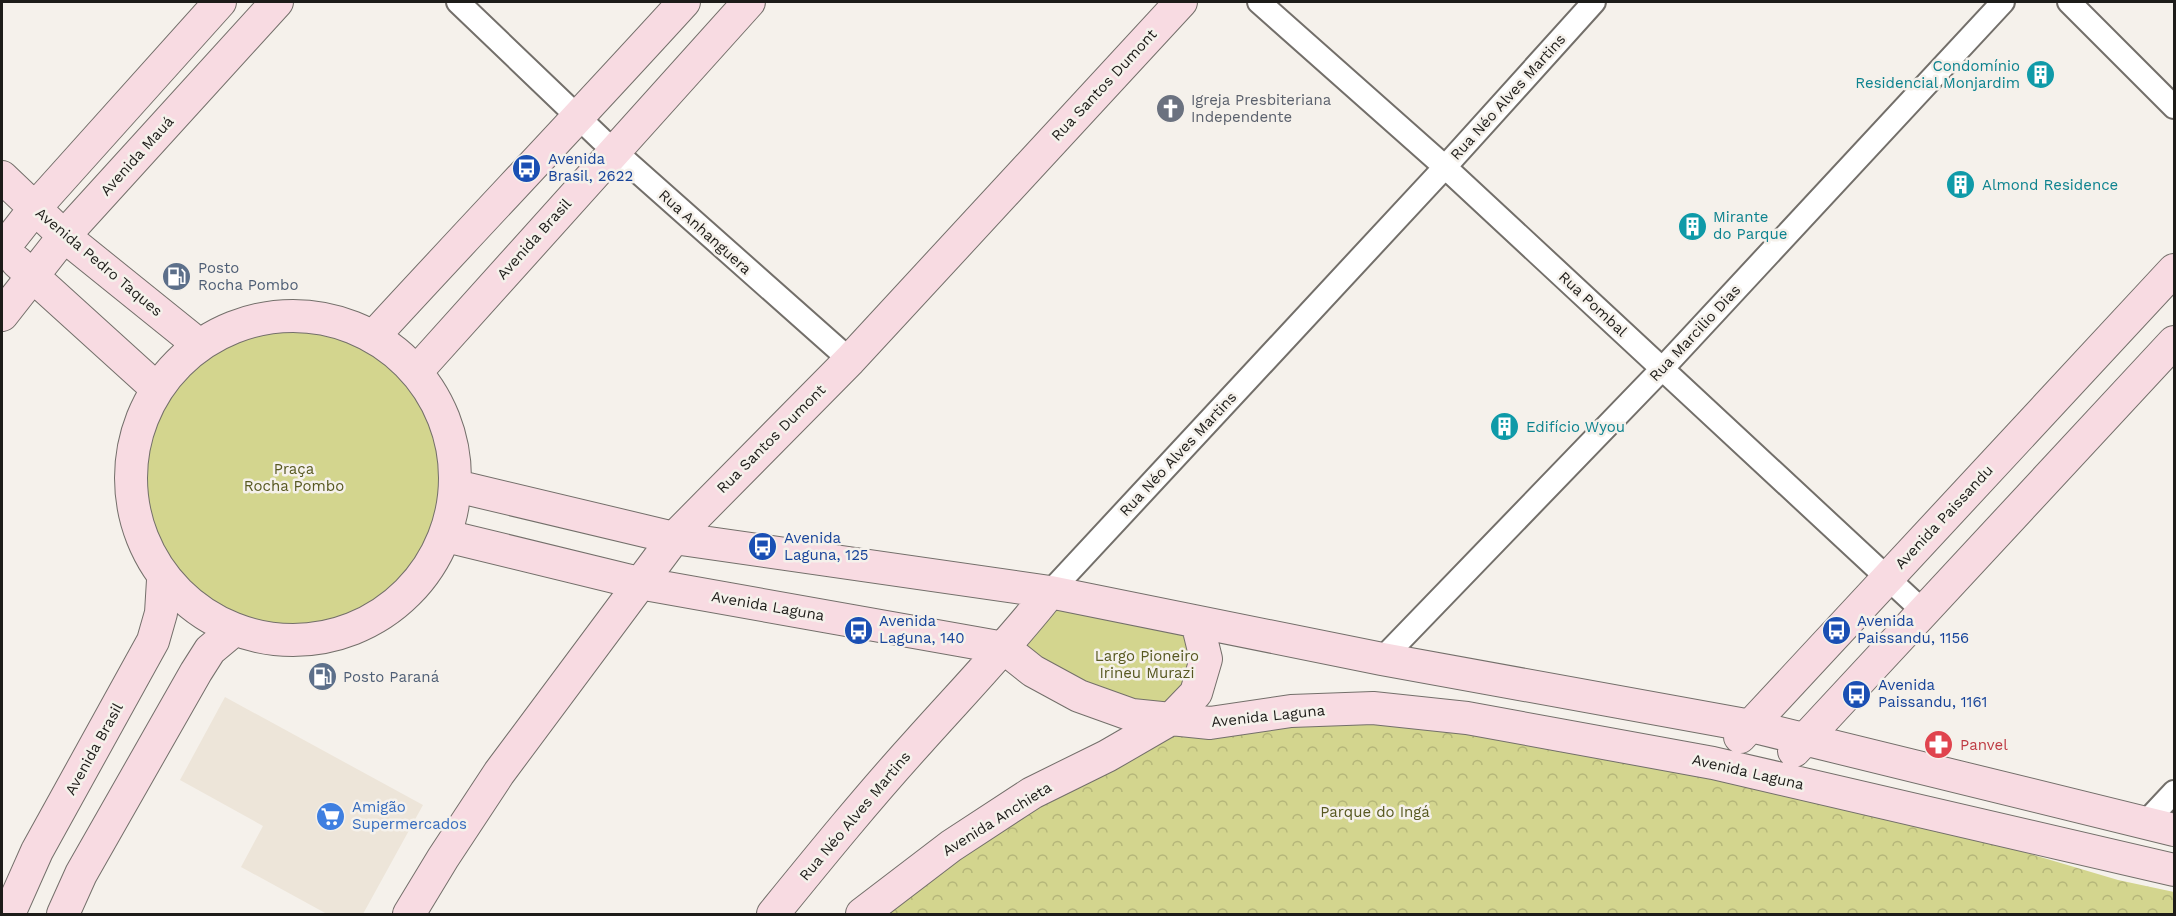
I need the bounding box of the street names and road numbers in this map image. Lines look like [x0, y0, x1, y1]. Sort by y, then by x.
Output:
street label: Rua Santos Dumont [1047, 25, 1161, 145]
street label: Rua Néo Alves Martins [1447, 30, 1569, 164]
street label: Avenida Mauá [97, 112, 178, 199]
street label: Rua Anhanguera [655, 186, 755, 279]
street label: Avenida Brasil [493, 195, 575, 283]
street label: Avenida Pedro Taques [32, 204, 166, 320]
street label: Rua Pombal [1555, 268, 1631, 341]
street label: Rua Marcilio Dias [1646, 281, 1744, 385]
street label: Rua Santos Dumont [713, 380, 830, 497]
street label: Rua Néo Alves Martins [1116, 388, 1240, 520]
street label: Avenida Paissandu [1891, 461, 1997, 573]
street label: Avenida Laguna [710, 587, 826, 625]
street label: Avenida Brasil [61, 699, 127, 798]
street label: Avenida Laguna [1210, 701, 1326, 731]
street label: Rua Néo Alves Martins [796, 748, 914, 884]
street label: Avenida Laguna [1690, 750, 1806, 794]
street label: Avenida Anchieta [939, 778, 1055, 860]

